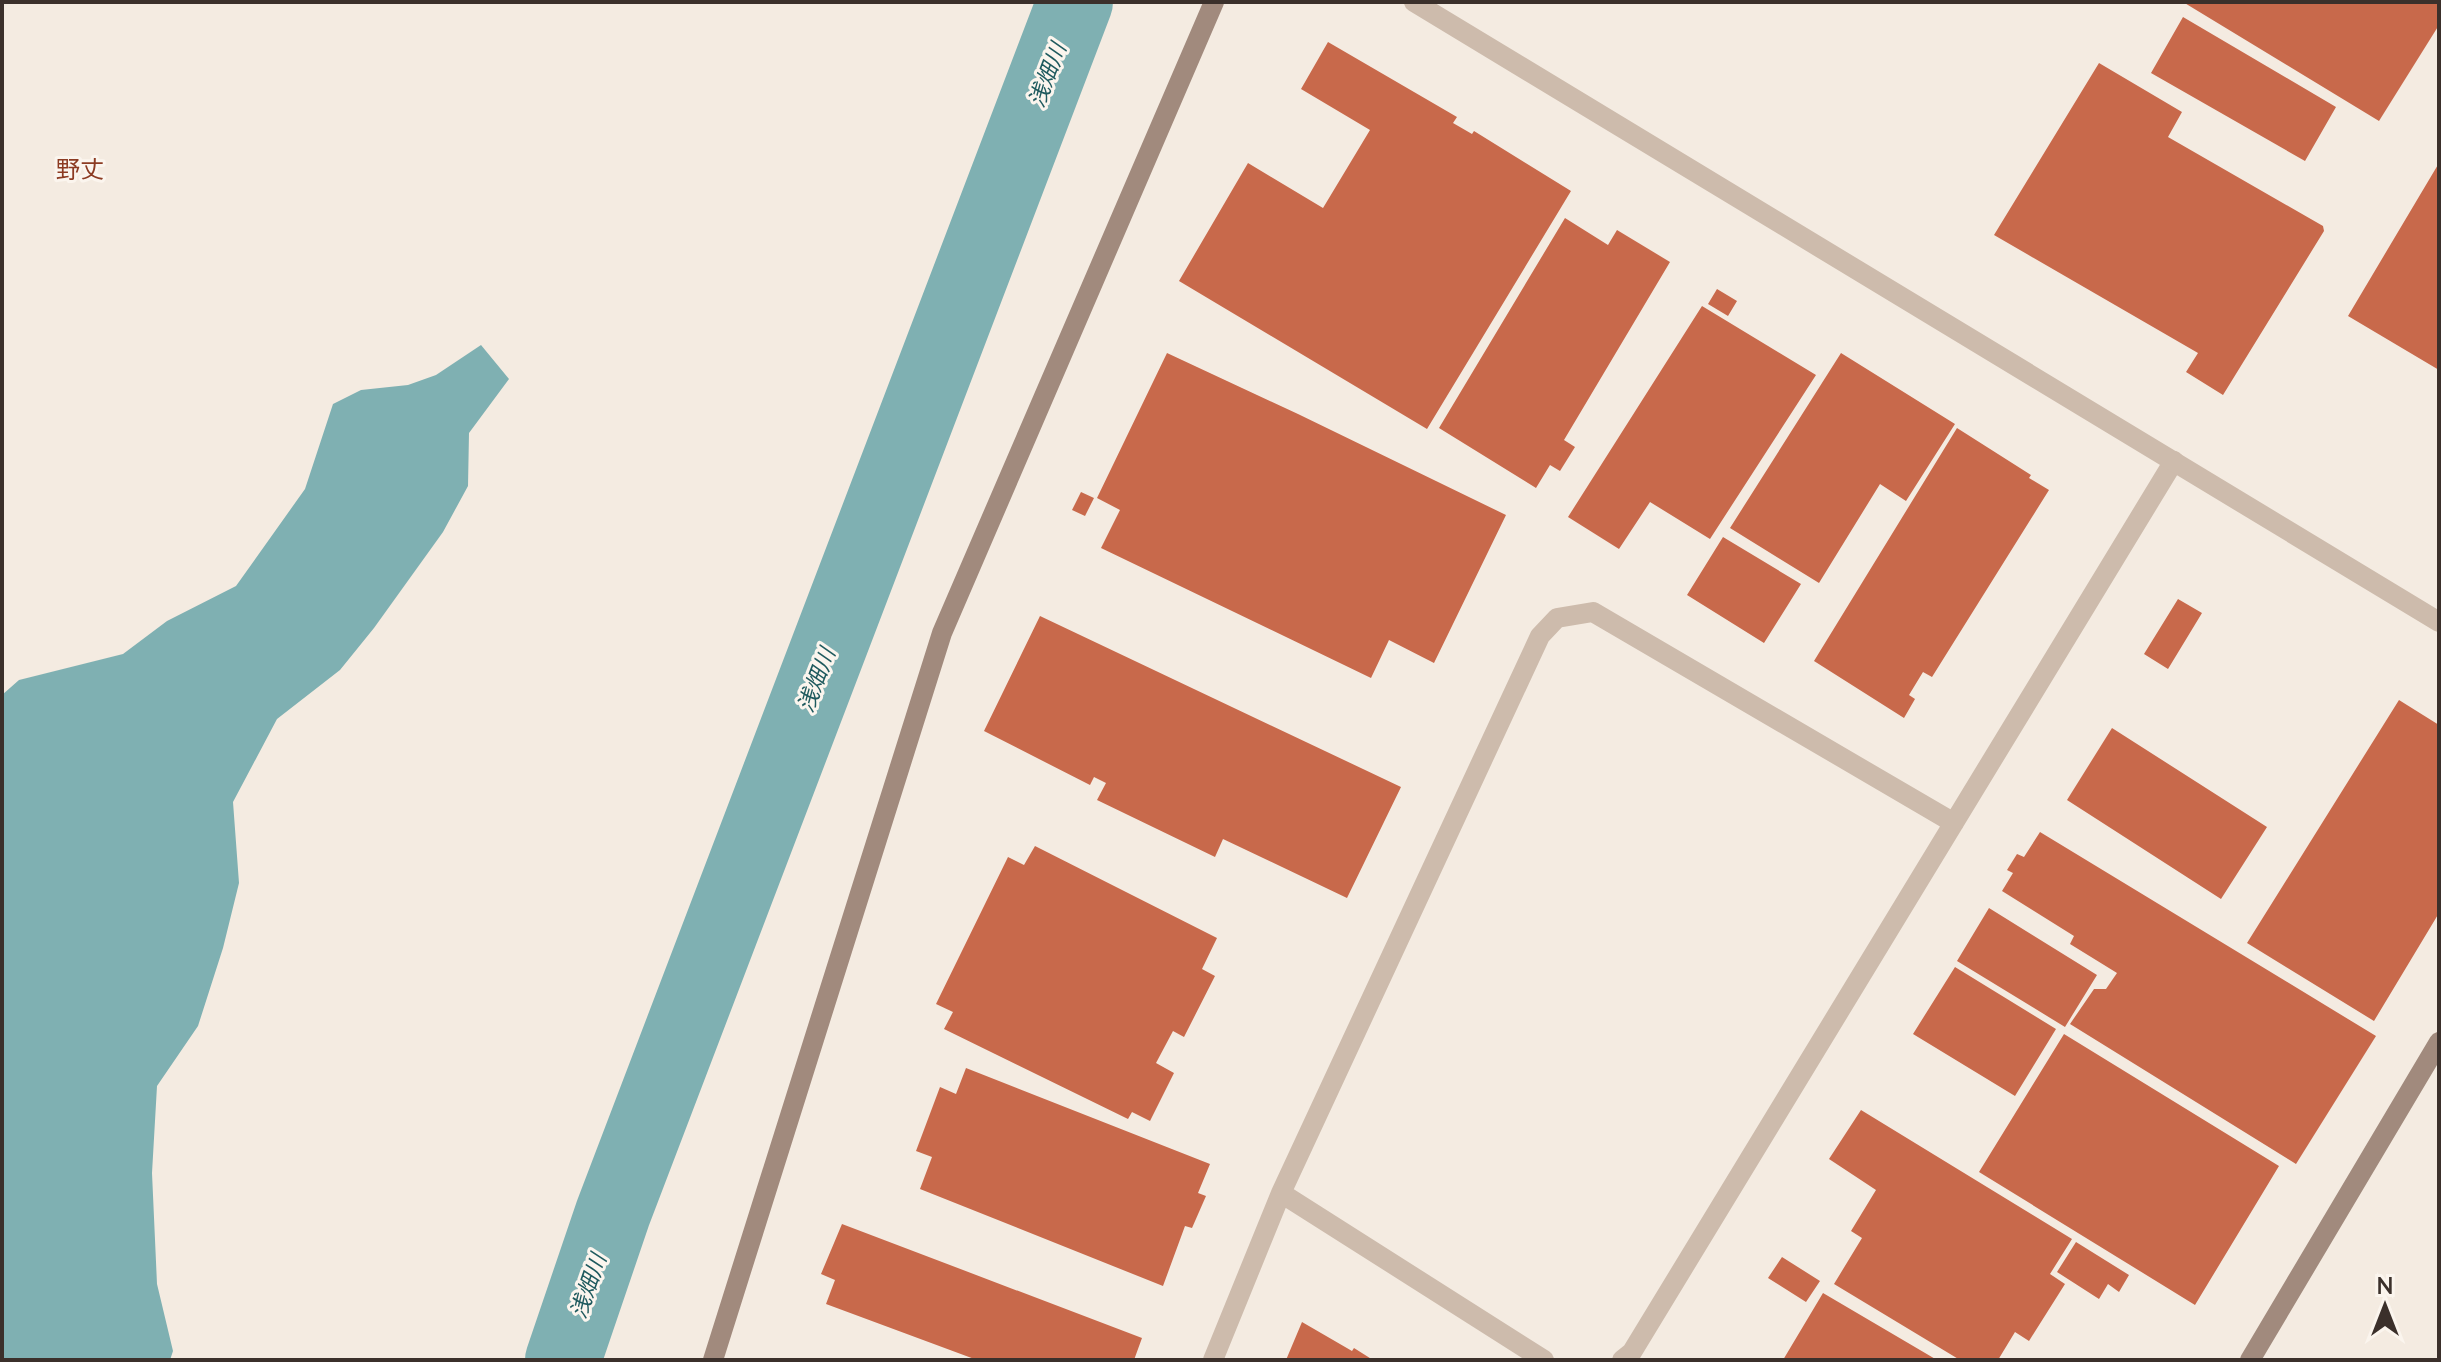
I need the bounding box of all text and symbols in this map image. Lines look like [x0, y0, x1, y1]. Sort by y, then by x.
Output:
water label: 浅畑川 [1022, 37, 1072, 110]
district label: 野丈 [56, 154, 104, 183]
water label: 浅畑川 [791, 642, 841, 715]
water label: 浅畑川 [564, 1248, 612, 1321]
north arrow [2345, 1266, 2425, 1346]
text: N [2377, 1272, 2393, 1299]

